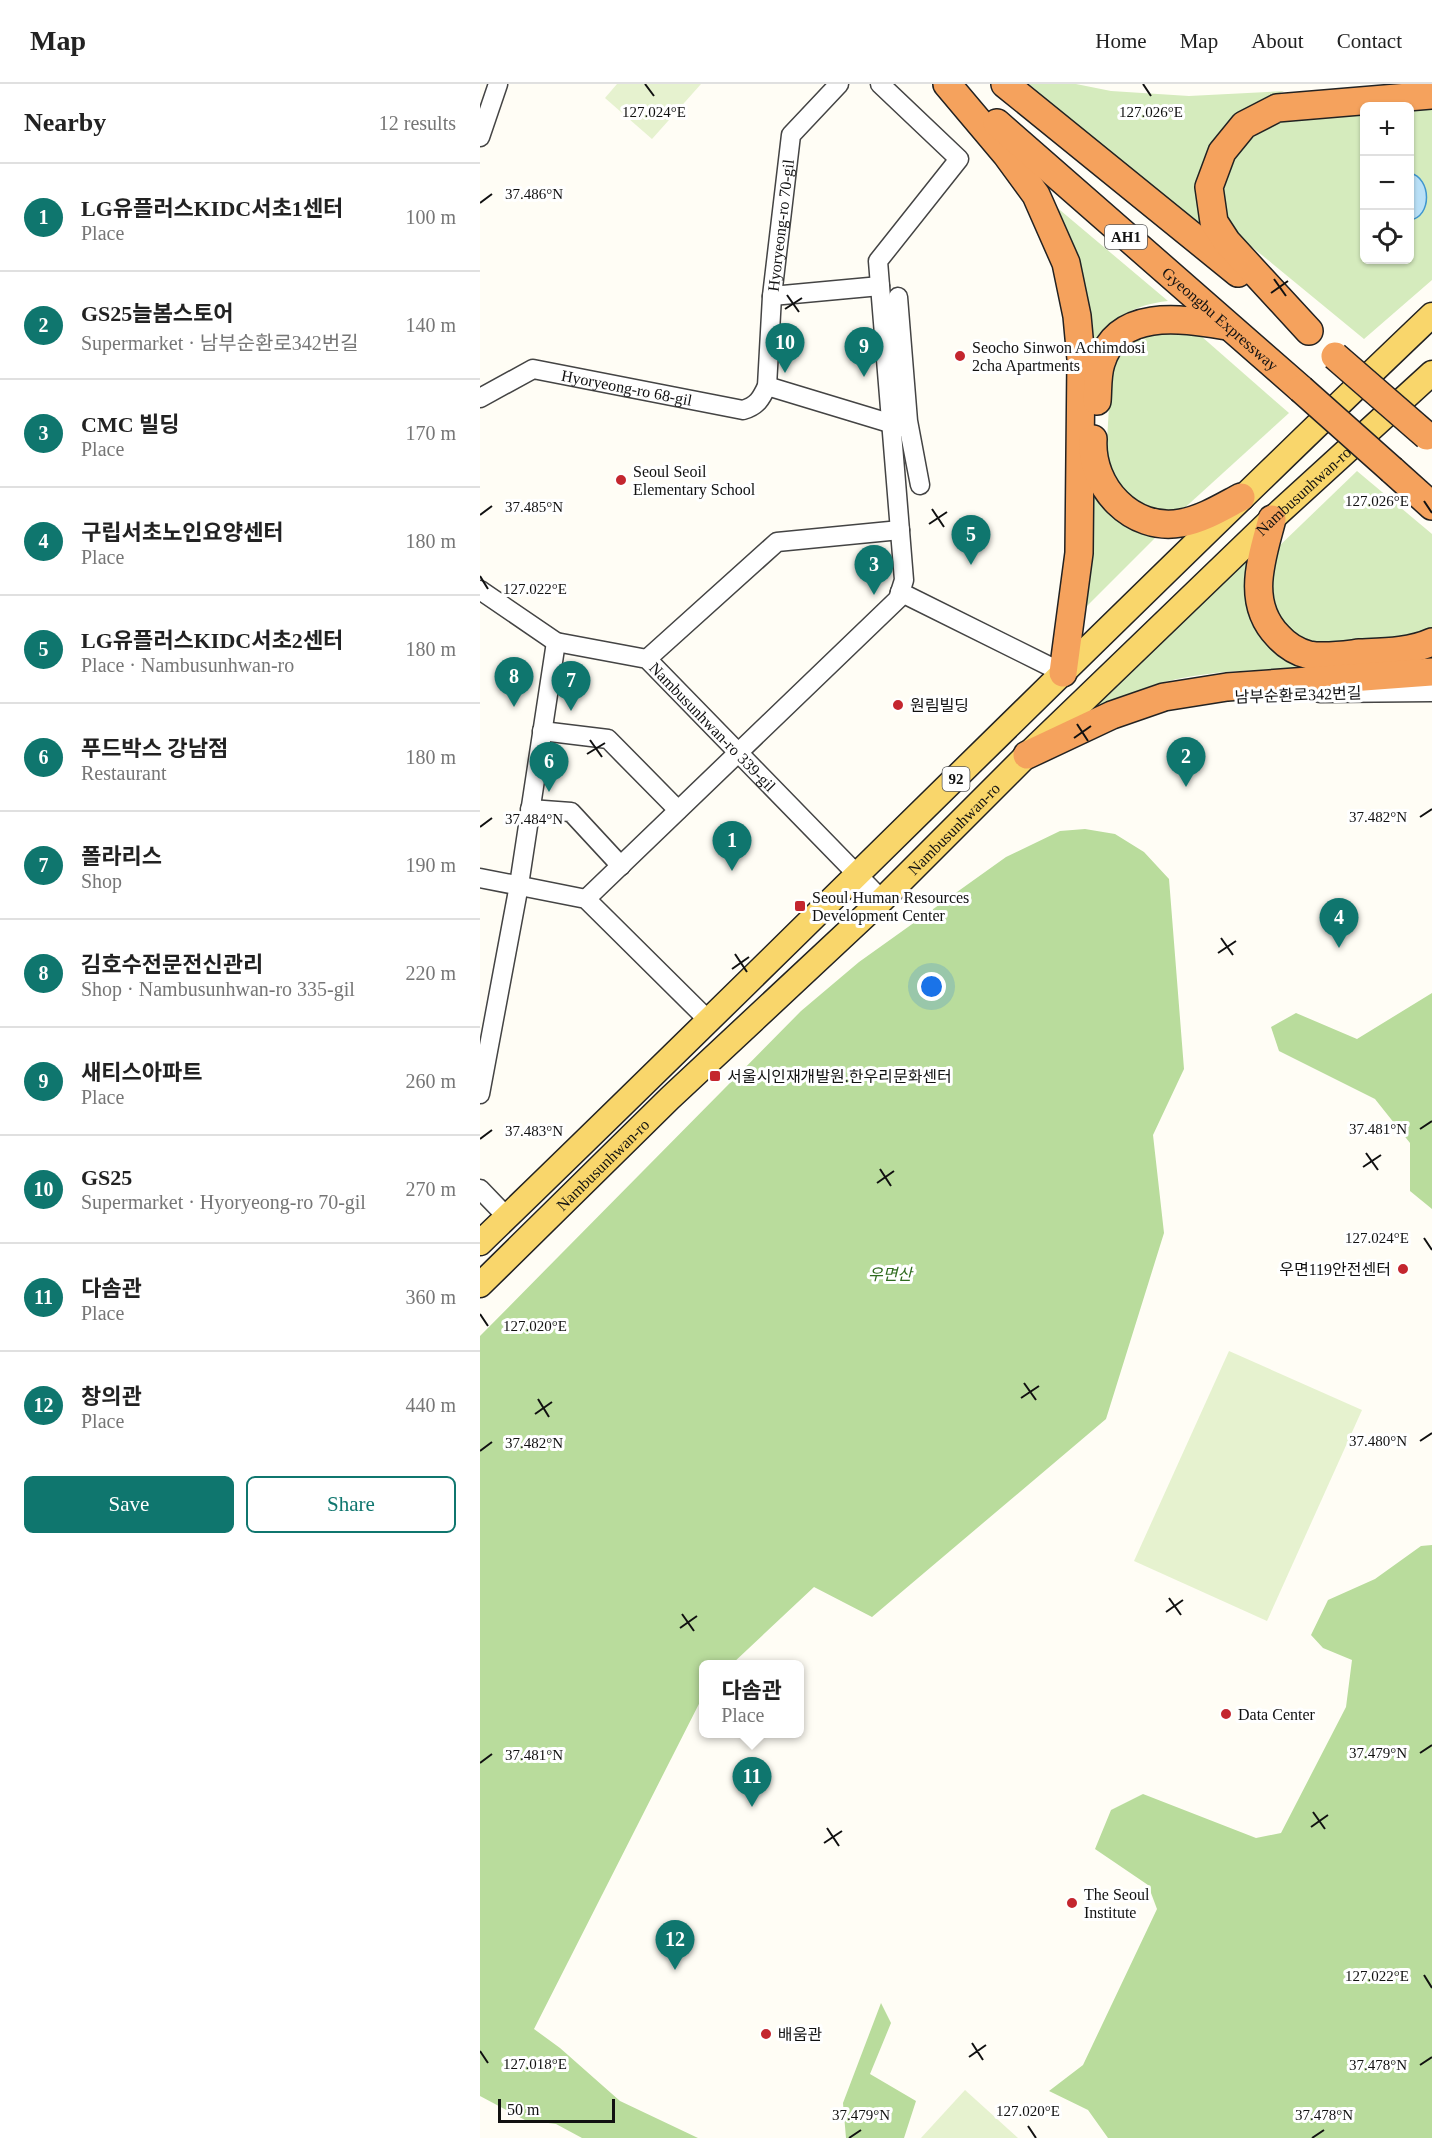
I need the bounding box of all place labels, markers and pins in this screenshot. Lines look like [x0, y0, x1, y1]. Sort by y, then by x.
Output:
pin: 10 [766, 324, 804, 373]
pin: 9 [844, 328, 884, 377]
place label: Seocho Sinwon Achimdosi 2cha Apartments [972, 339, 1146, 375]
marker: Seocho Sinwon Achimdosi 2cha Apartments [953, 349, 967, 363]
place label: Seoul Seoil Elementary School [633, 463, 756, 499]
marker: Seoul Seoil Elementary School [614, 473, 628, 487]
pin: 5 [952, 516, 990, 565]
pin: 3 [854, 546, 894, 595]
pin: 8 [495, 658, 534, 707]
pin: 7 [552, 662, 590, 711]
place label: 원림빌딩 [910, 697, 969, 714]
marker: 원림빌딩 [891, 698, 905, 712]
pin: 2 [1166, 738, 1206, 787]
pin: 6 [530, 742, 568, 792]
pin: 1 [712, 822, 752, 871]
place label: Seoul Human Resources Development Center [812, 889, 969, 925]
pin: 4 [1320, 898, 1358, 948]
marker: Seoul Human Resources Development Center [793, 899, 807, 913]
place label: 서울시인재개발원.한우리문화센터 [727, 1068, 952, 1085]
marker: 서울시인재개발원.한우리문화센터 [708, 1069, 722, 1083]
place label: 우면119안전센터 [1279, 1261, 1391, 1278]
marker: 우면119안전센터 [1396, 1262, 1410, 1276]
place label: Data Center [1238, 1706, 1316, 1723]
marker: Data Center [1219, 1707, 1233, 1721]
pin: 11 [732, 1758, 772, 1807]
place label: The Seoul Institute [1084, 1886, 1150, 1921]
marker: The Seoul Institute [1065, 1896, 1079, 1910]
pin: 12 [656, 1920, 694, 1970]
place label: 배움관 [778, 2026, 822, 2043]
marker: 배움관 [759, 2027, 773, 2041]

